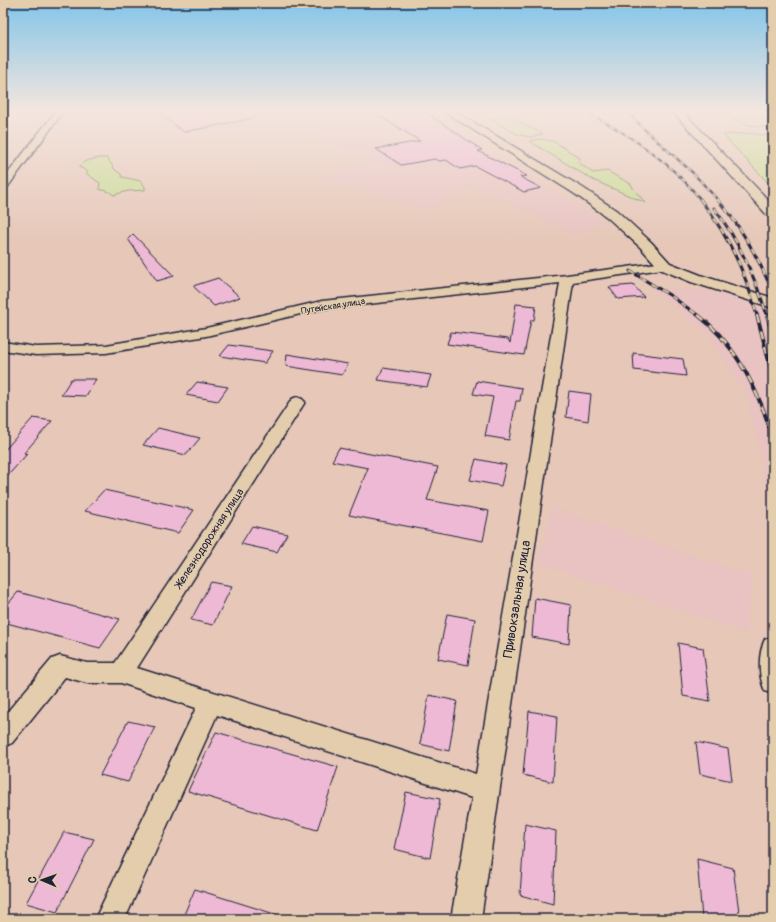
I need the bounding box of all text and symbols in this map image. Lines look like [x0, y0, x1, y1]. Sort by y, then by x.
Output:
street label: Путейская улица [300, 296, 366, 317]
street label: Железнодорожная улица [171, 486, 246, 592]
street label: Привокзальная улица [500, 539, 534, 659]
north arrow [22, 860, 62, 900]
text: С [26, 876, 39, 883]

